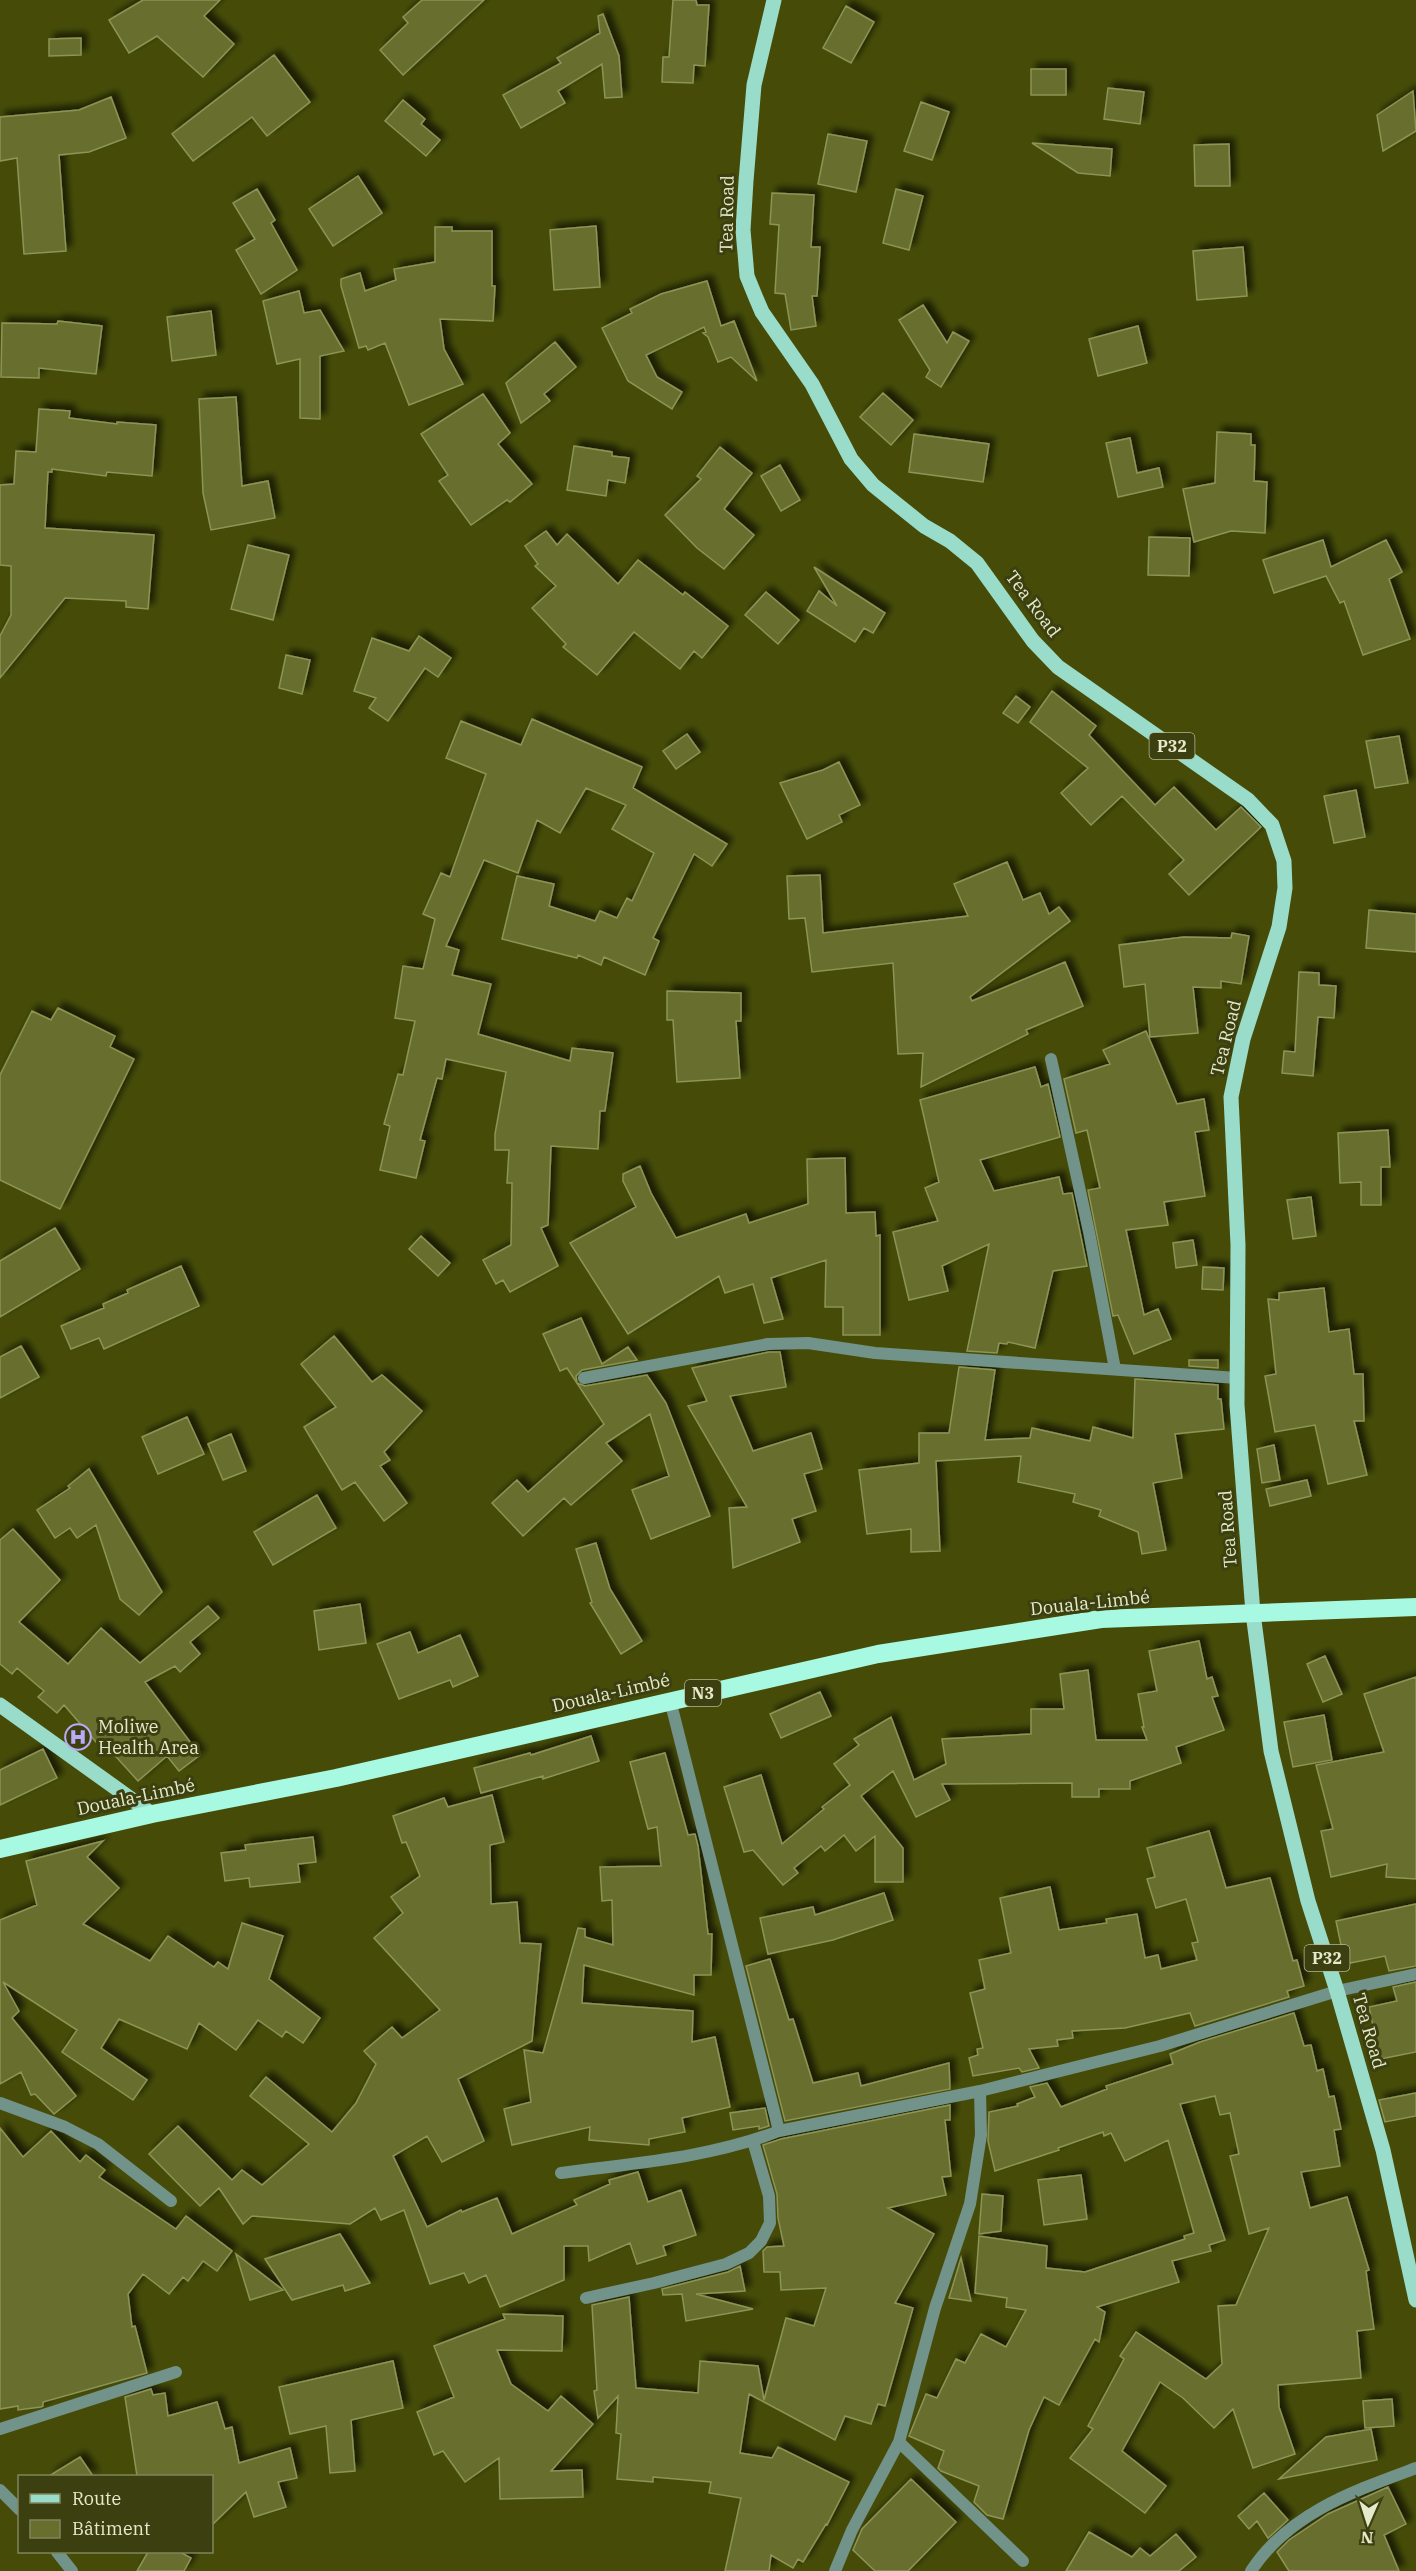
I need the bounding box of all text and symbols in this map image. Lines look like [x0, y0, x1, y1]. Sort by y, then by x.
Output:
street label: Tea Road [714, 175, 739, 253]
street label: Tea Road [1001, 566, 1066, 642]
road number: P32 [1150, 733, 1194, 759]
street label: Tea Road [1205, 997, 1246, 1078]
street label: Tea Road [1213, 1489, 1242, 1569]
street label: Douala-Limbé [1029, 1585, 1151, 1620]
street label: Douala-Limbé [550, 1668, 672, 1717]
road number: N3 [685, 1680, 721, 1706]
place label: Moliwe Health Area [98, 1715, 199, 1759]
hospital icon: Moliwe Health Area [63, 1722, 93, 1752]
street label: Douala-Limbé [75, 1773, 197, 1820]
road number: P32 [1304, 1945, 1350, 1971]
street label: Tea Road [1348, 1990, 1391, 2071]
legend [18, 2475, 213, 2553]
text: Route [72, 2487, 121, 2510]
north arrow [1338, 2493, 1398, 2553]
text: Bâtiment [72, 2517, 150, 2540]
text: N [1360, 2528, 1374, 2548]

